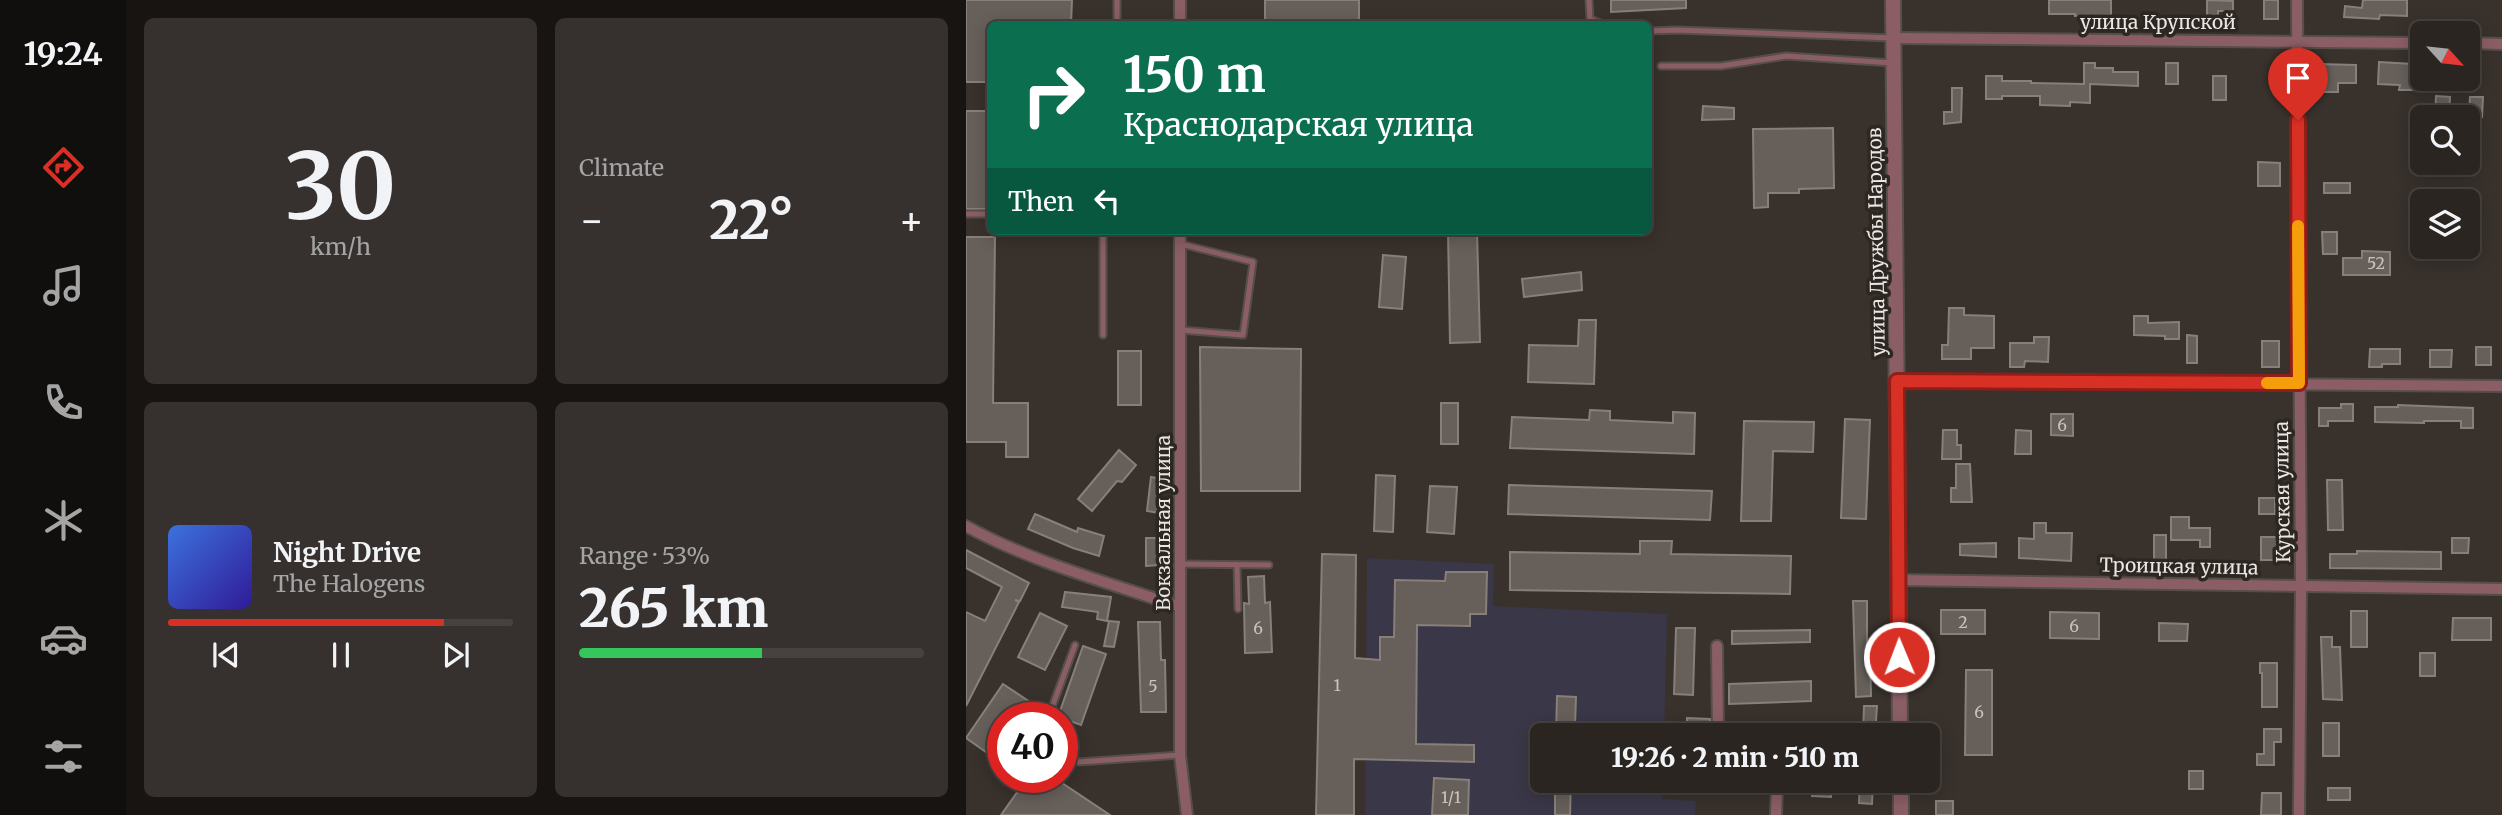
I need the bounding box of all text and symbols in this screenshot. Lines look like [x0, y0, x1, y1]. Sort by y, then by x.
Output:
street label: улица Крупской [2080, 10, 2236, 34]
north arrow [2410, 21, 2480, 91]
map controls [2410, 21, 2480, 259]
text: 19:24 [23, 34, 103, 74]
text: 150 m [1123, 44, 1266, 105]
pin [2268, 48, 2328, 120]
icon: right [1008, 49, 1099, 140]
icon: arrive [2279, 59, 2317, 97]
text: Краснодарская улица [1123, 105, 1474, 145]
button: search [2410, 105, 2480, 175]
street label: улица Дружбы Народов [1862, 127, 1890, 357]
text: 30 [285, 129, 396, 244]
icon: directions [39, 143, 88, 192]
text: Climate [579, 153, 664, 182]
icon: left [1088, 182, 1126, 220]
text: Then [1008, 185, 1074, 218]
text: 22° [709, 188, 794, 253]
button: layers [2410, 189, 2480, 259]
text: − [579, 197, 604, 244]
text: + [899, 197, 924, 244]
text: km/h [310, 232, 371, 261]
house number: 52 [2367, 253, 2385, 273]
icon: music [39, 261, 88, 310]
icon: phone [39, 378, 88, 427]
house number: 6 [2057, 415, 2067, 435]
street label: Курская улица [2269, 421, 2295, 563]
street label: Вокзальная улица [1151, 435, 1175, 611]
icon: climate [39, 496, 88, 545]
text: Night Drive [273, 536, 421, 569]
text: Range · 53% [579, 541, 710, 570]
street label: Троицкая улица [2099, 553, 2259, 579]
text: The Halogens [273, 569, 425, 598]
text: 265 km [579, 576, 768, 641]
house number: 2 [1958, 612, 1968, 632]
icon: car [39, 614, 88, 663]
house number: 6 [2069, 616, 2079, 636]
house number: 6 [1253, 618, 1263, 638]
position arrow [1862, 620, 1936, 694]
icon: previous [207, 636, 245, 674]
icon: pause [322, 636, 360, 674]
icon: next [437, 636, 475, 674]
house number: 1 [1333, 675, 1341, 695]
house number: 5 [1148, 676, 1158, 696]
speed limit sign: 40 [987, 702, 1078, 793]
house number: 6 [1974, 702, 1984, 722]
icon: filters [39, 732, 88, 781]
text: 19:26 · 2 min · 510 m [1611, 741, 1859, 774]
house number: 1/1 [1441, 787, 1461, 807]

